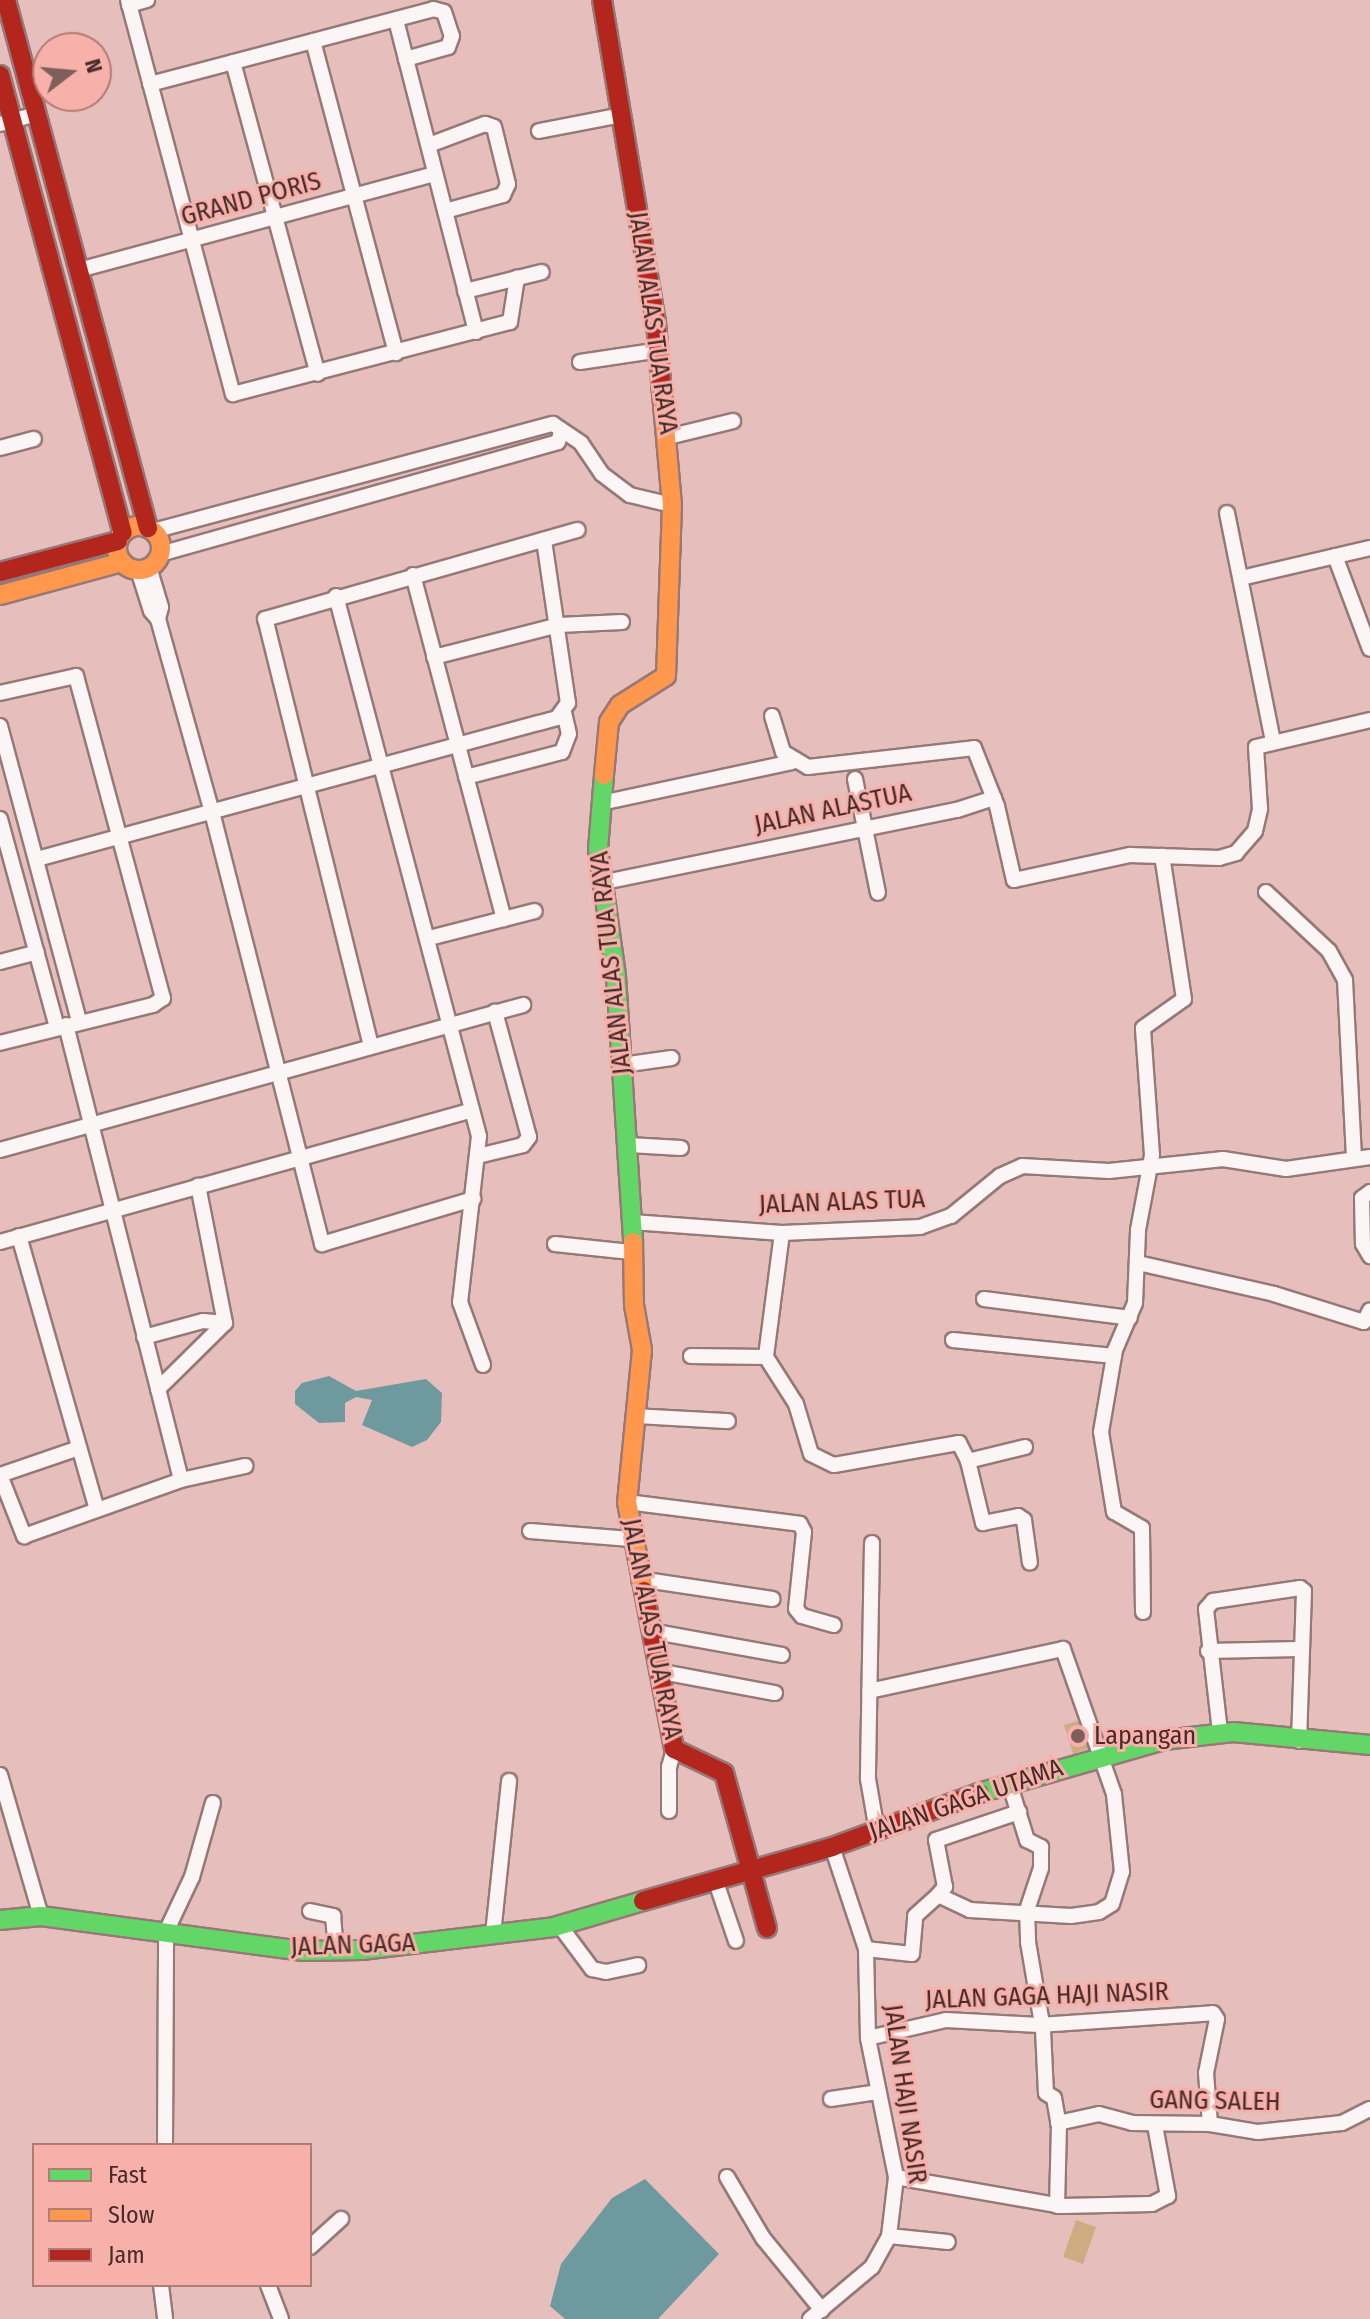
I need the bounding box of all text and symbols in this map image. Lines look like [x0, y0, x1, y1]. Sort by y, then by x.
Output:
north arrow [32, 32, 112, 112]
text: N [79, 56, 108, 76]
street label: GRAND PORIS [178, 165, 324, 233]
street label: JALAN ALAS TUA RAYA [622, 210, 684, 436]
street label: JALAN ALASTUA [752, 777, 914, 841]
street label: JALAN ALAS TUA RAYA [584, 850, 638, 1076]
street label: JALAN ALAS TUA [758, 1184, 926, 1220]
street label: JALAN ALAS TUA RAYA [615, 1516, 689, 1742]
place label: Lapangan [1094, 1720, 1196, 1752]
marker: Lapangan [1069, 1727, 1087, 1745]
street label: JALAN GAGA UTAMA [865, 1752, 1067, 1848]
street label: JALAN GAGA [290, 1927, 416, 1963]
street label: JALAN GAGA HAJI NASIR [925, 1976, 1169, 2016]
street label: JALAN HAJI NASIR [877, 2002, 933, 2186]
street label: GANG SALEH [1149, 2084, 1281, 2118]
legend [32, 2143, 312, 2287]
text: Fast [108, 2161, 147, 2189]
text: Slow [108, 2201, 154, 2229]
text: Jam [108, 2241, 145, 2269]

